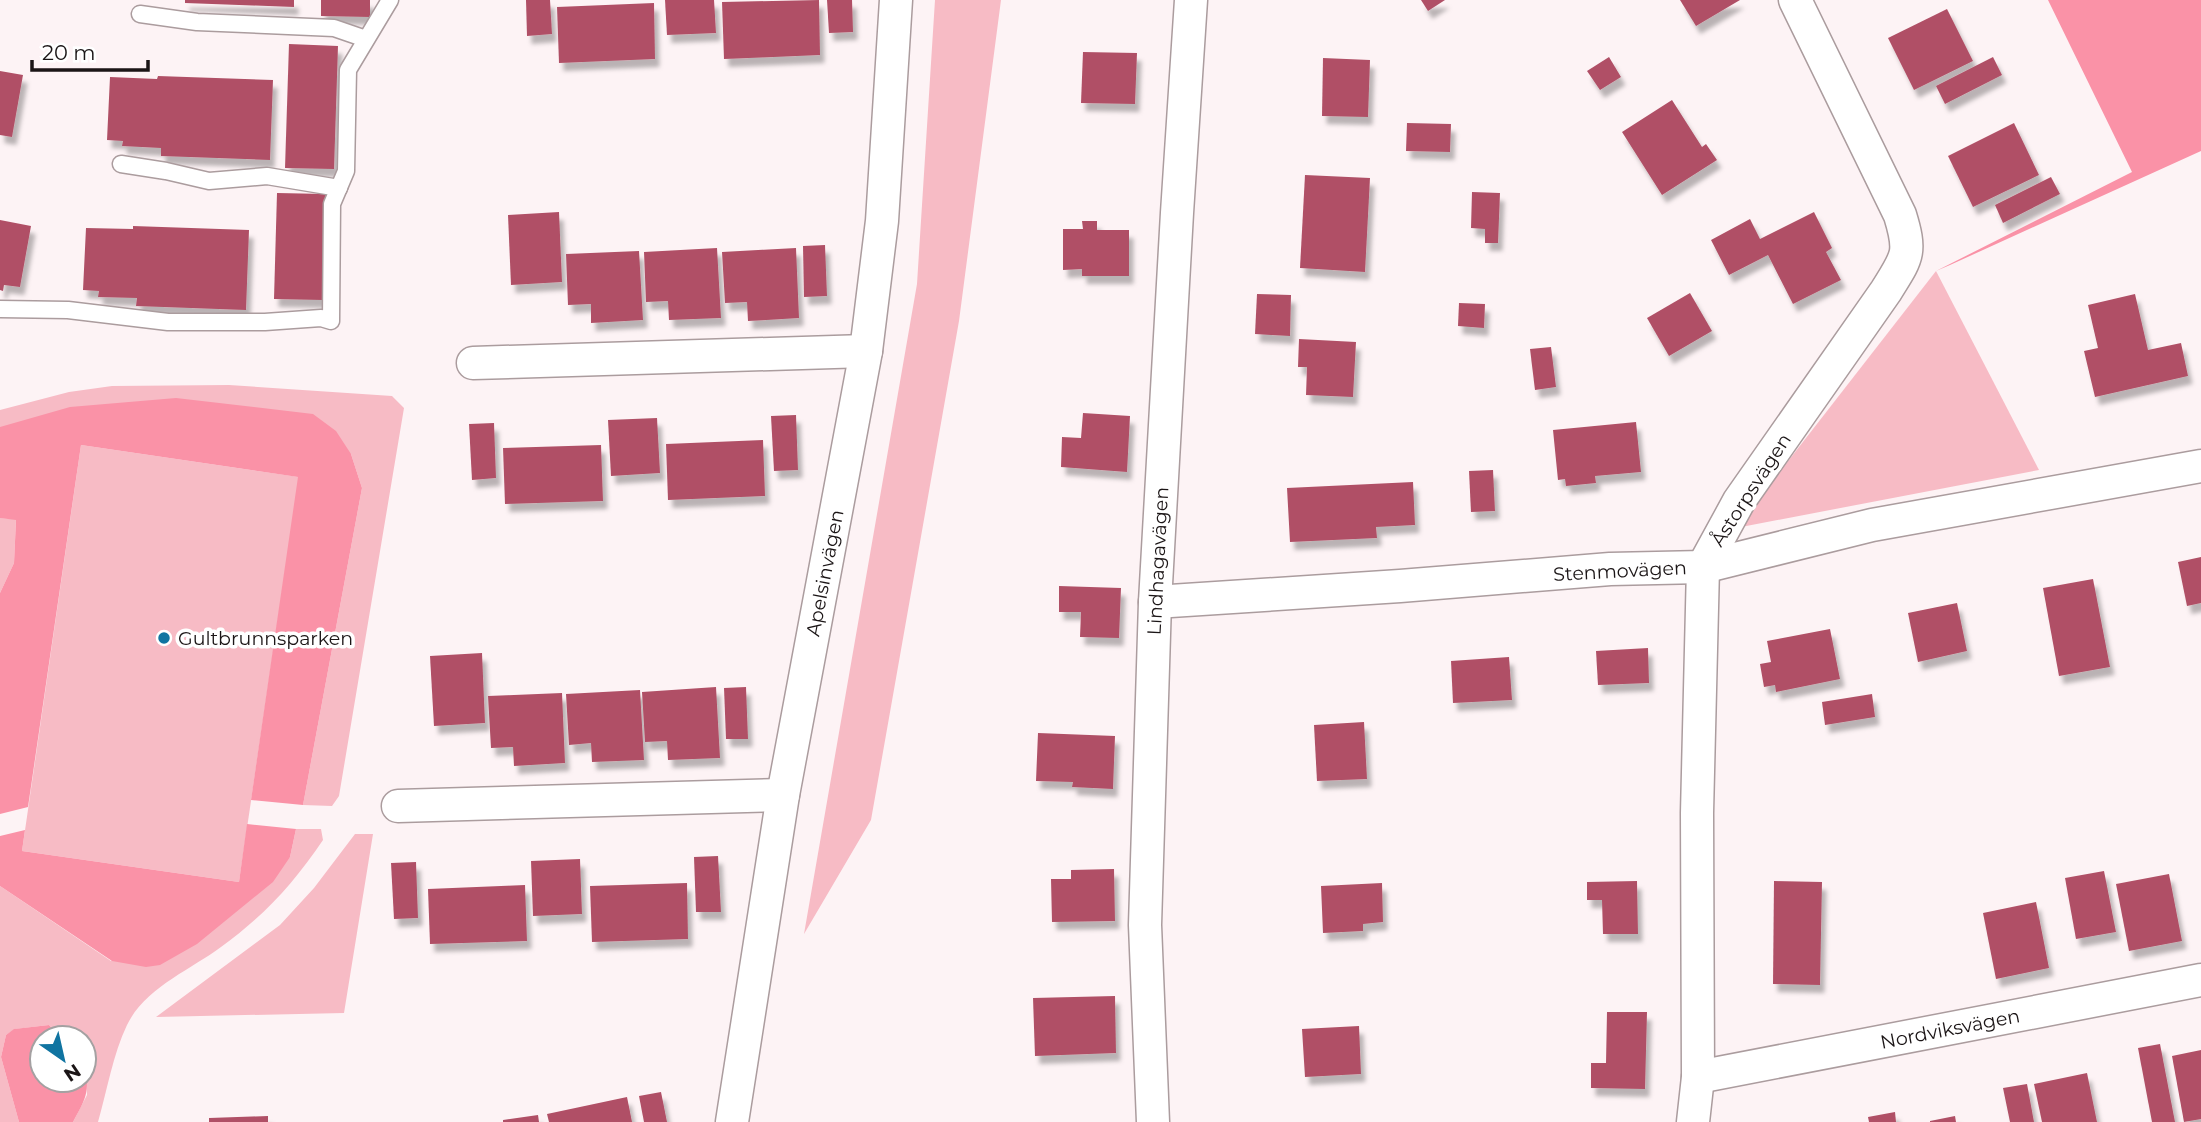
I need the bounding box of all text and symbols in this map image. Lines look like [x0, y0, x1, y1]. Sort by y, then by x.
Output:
scale bar [32, 28, 147, 72]
text: 20 m [42, 40, 96, 65]
street label: Åstorpsvägen [1706, 429, 1796, 551]
street label: Lindhagavägen [1143, 486, 1173, 636]
street label: Apelsinvägen [801, 508, 849, 638]
street label: Stenmovägen [1553, 556, 1687, 586]
place label: Gultbrunnsparken [178, 627, 353, 650]
marker: Gultbrunnsparken [156, 630, 172, 646]
street label: Nordviksvägen [1878, 1004, 2022, 1054]
north arrow [28, 1024, 98, 1094]
text: N [59, 1059, 85, 1087]

